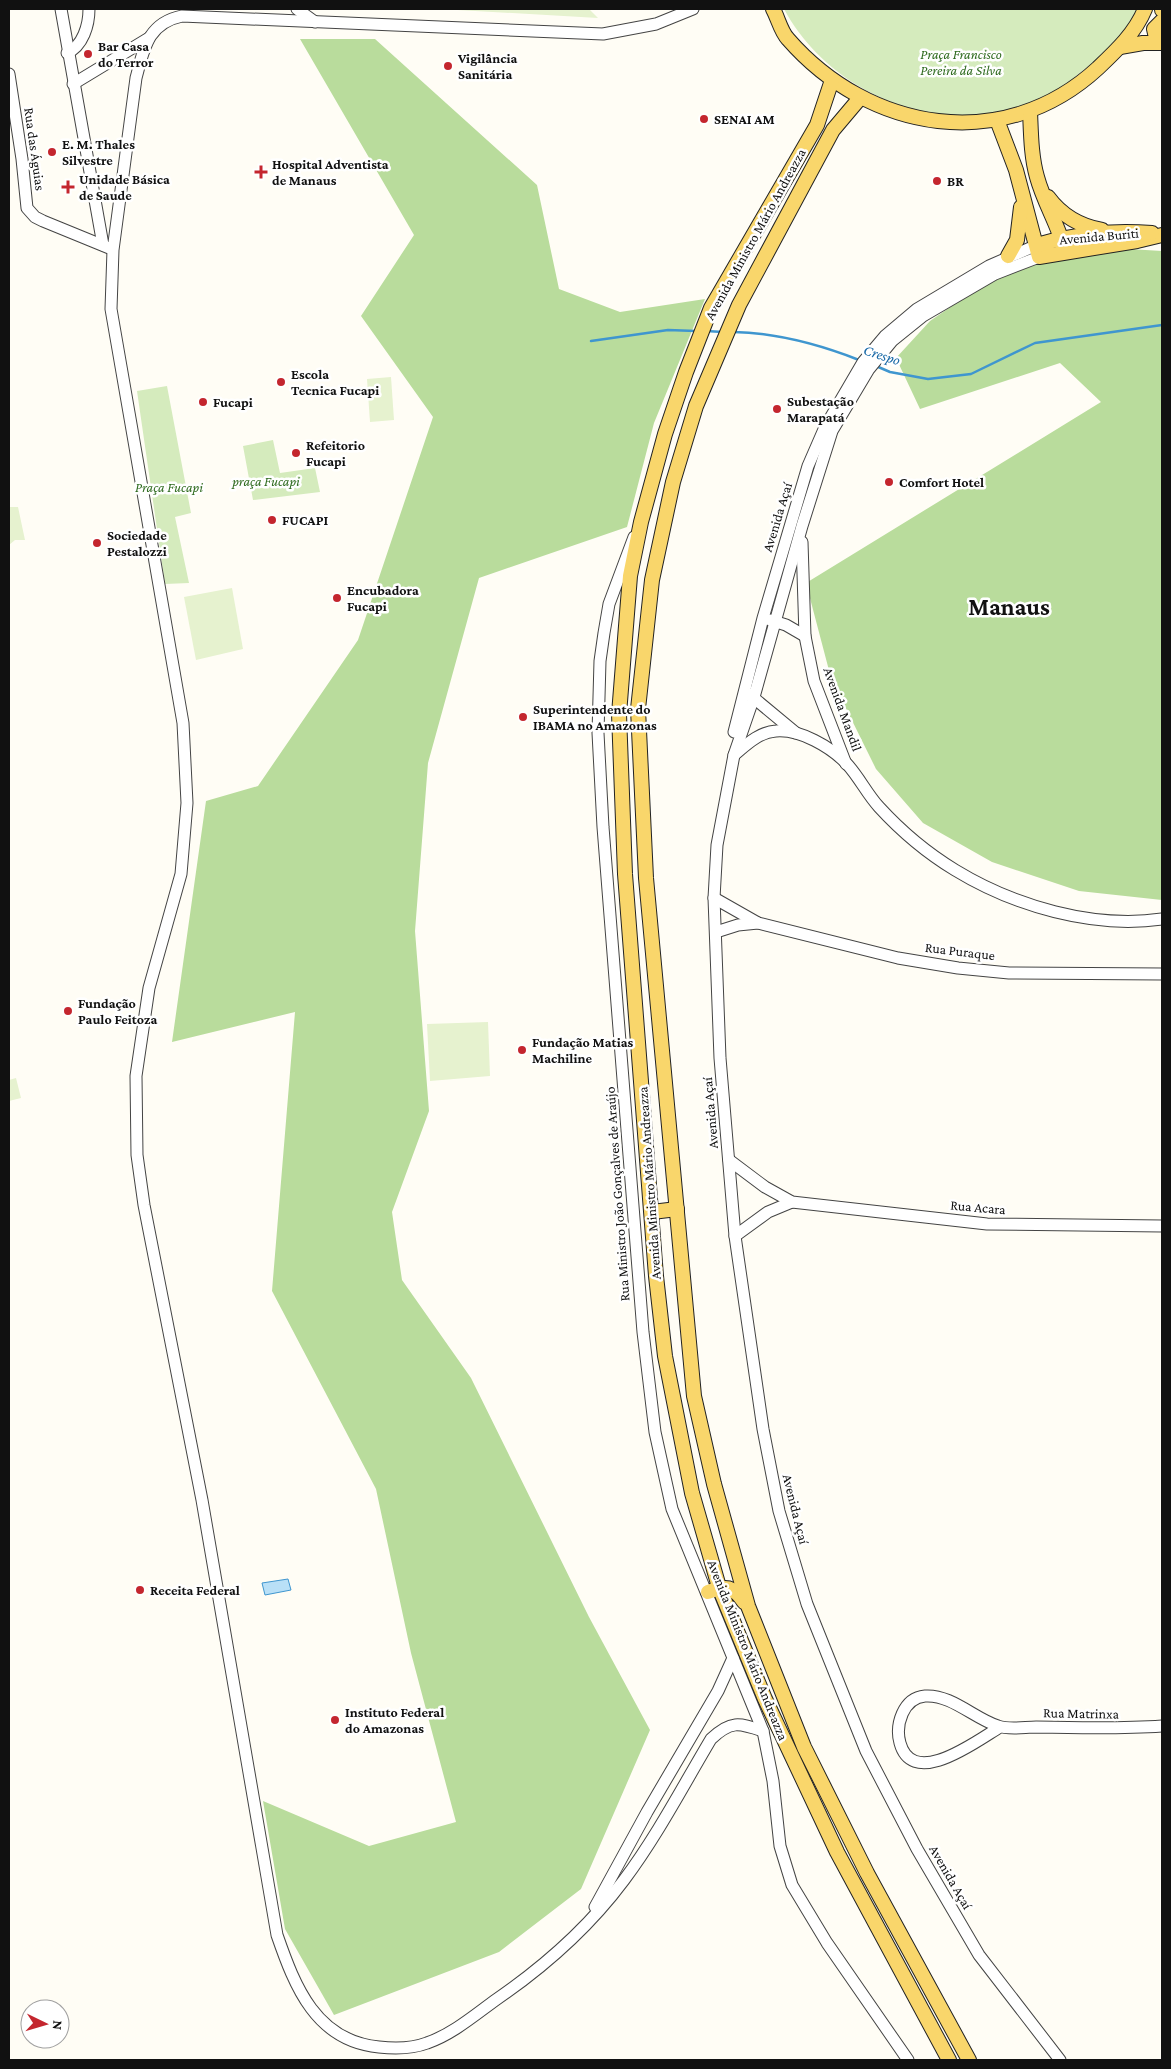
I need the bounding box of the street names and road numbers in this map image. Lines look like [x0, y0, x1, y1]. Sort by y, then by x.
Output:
street label: Rua das Águias [21, 106, 49, 192]
street label: Avenida Ministro Mário Andreazza [701, 145, 809, 322]
street label: Avenida Buriti [1059, 225, 1140, 247]
street label: Avenida Açaí [759, 480, 795, 554]
street label: Avenida Mandil [820, 665, 866, 753]
street label: Rua Puraque [924, 939, 996, 963]
street label: Avenida Açaí [699, 1076, 721, 1149]
street label: Avenida Ministro Mário Andreazza [634, 1085, 664, 1280]
street label: Rua Ministro João Gonçalves de Araújo [602, 1086, 633, 1302]
street label: Rua Acara [950, 1197, 1007, 1217]
street label: Avenida Açaí [780, 1472, 813, 1546]
street label: Avenida Ministro Mário Andreazza [704, 1557, 792, 1743]
street label: Rua Matrinxa [1043, 1704, 1120, 1722]
street label: Avenida Açaí [926, 1842, 976, 1912]

